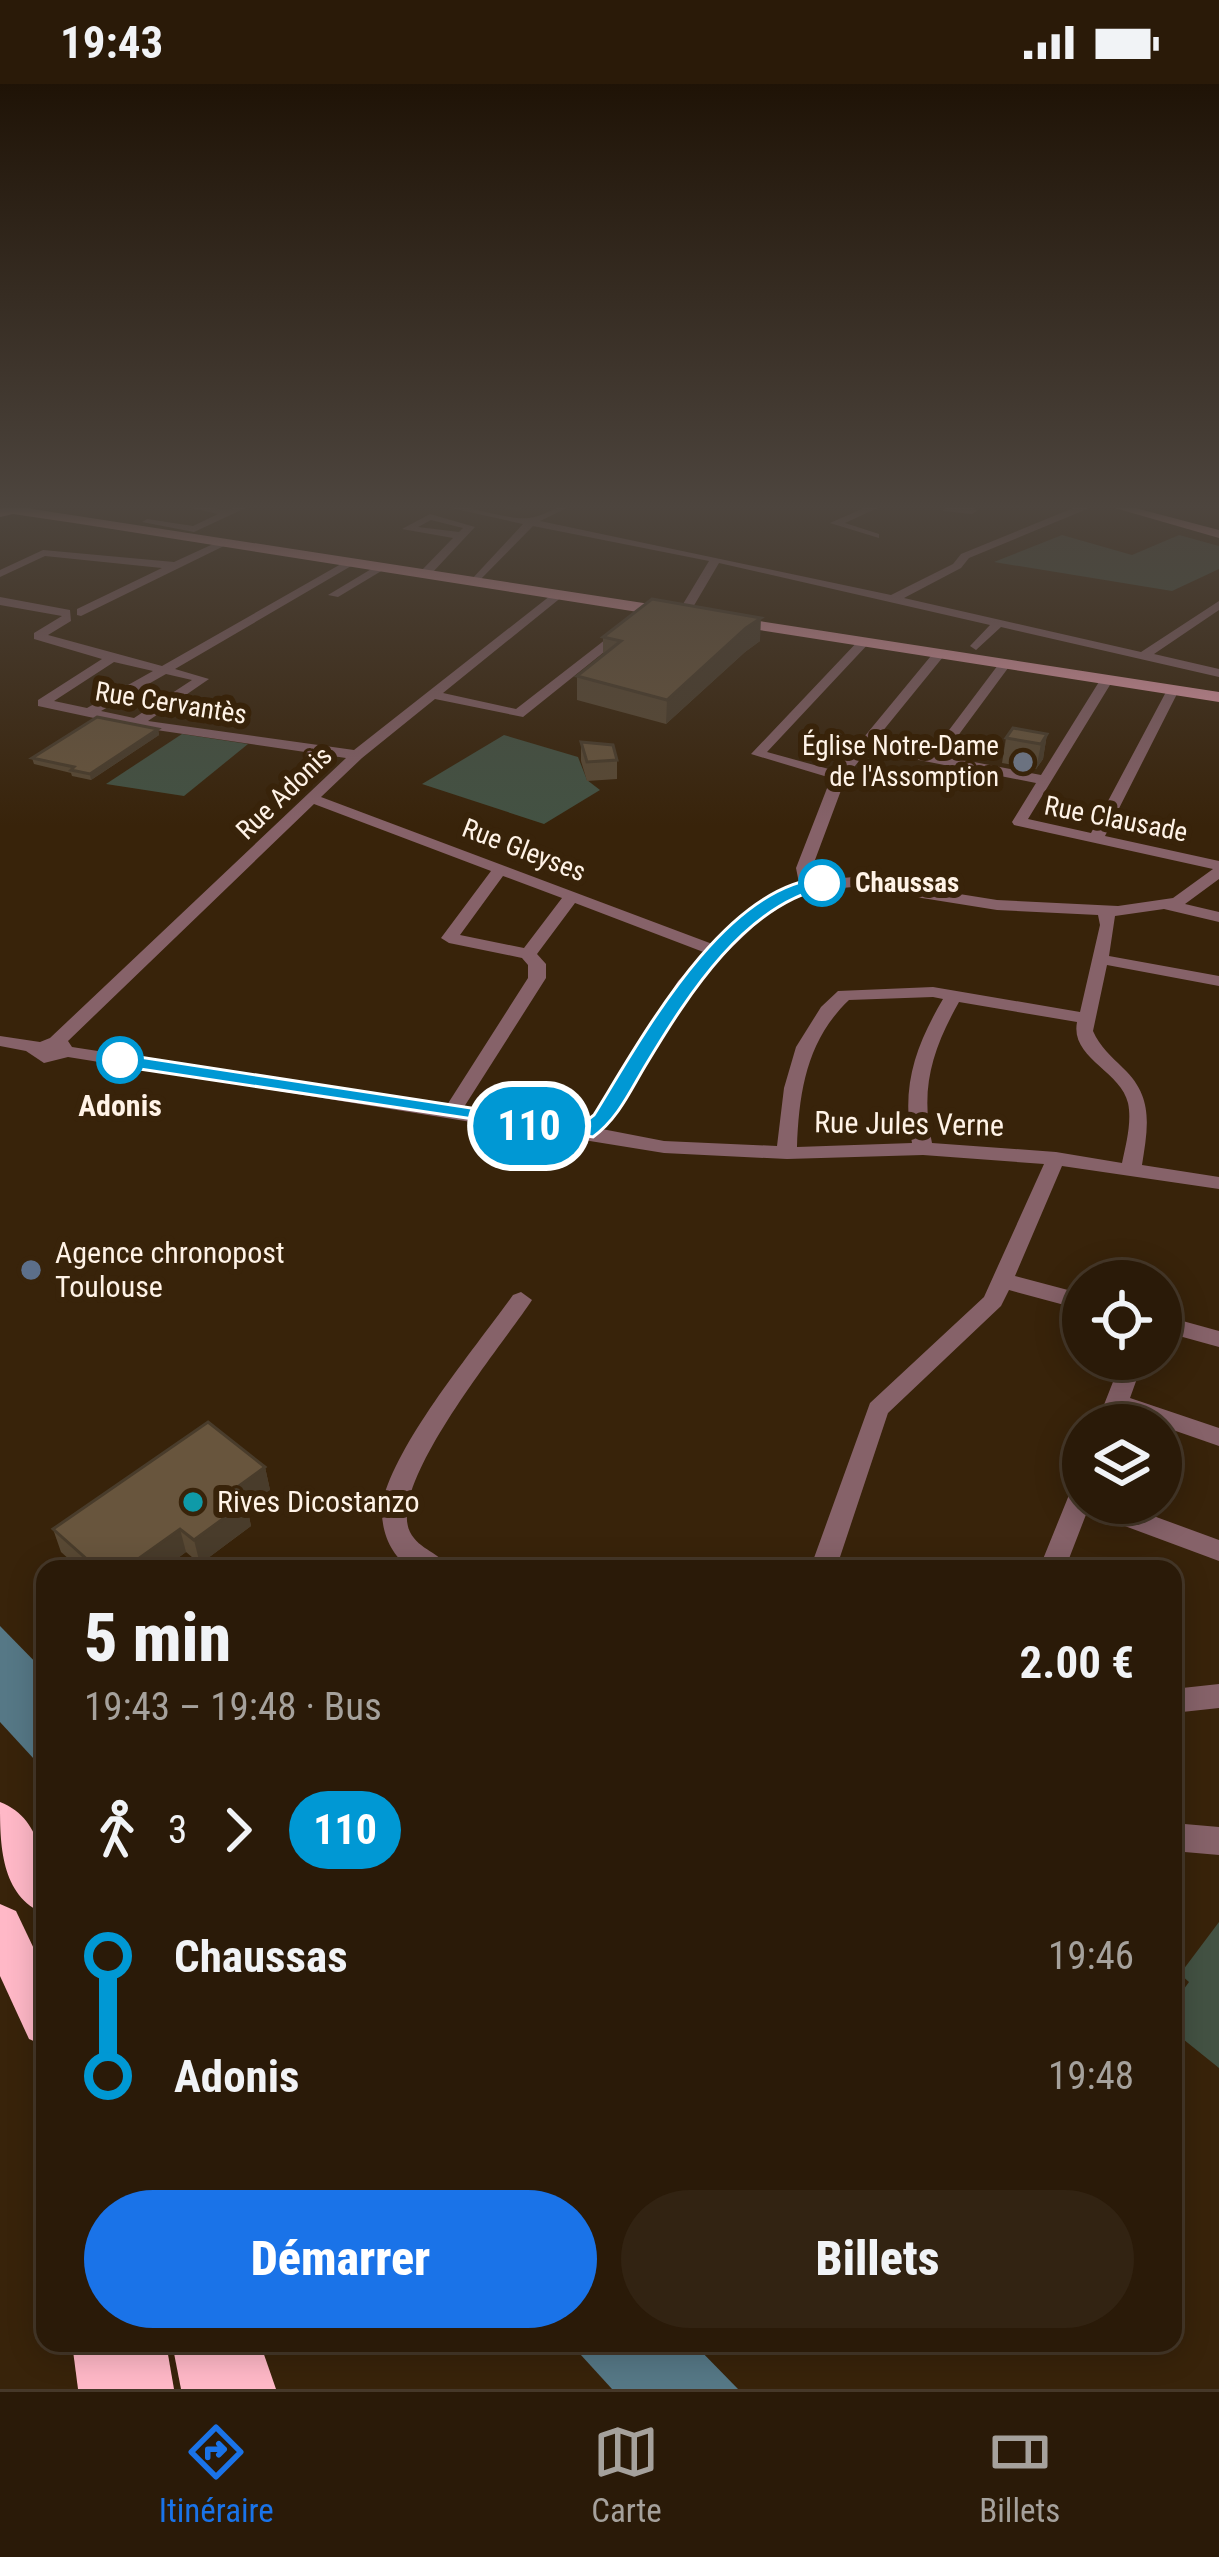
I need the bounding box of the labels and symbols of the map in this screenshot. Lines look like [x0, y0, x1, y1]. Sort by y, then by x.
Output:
street label: Rue Cervantès [93, 675, 249, 731]
place label: Église Notre-Dame de l'Assomption [802, 729, 999, 793]
street label: Rue Adonis [230, 740, 338, 846]
marker: Église Notre-Dame de l'Assomption [1010, 749, 1036, 775]
street label: Rue Clausade [1042, 789, 1190, 849]
street label: Rue Gleyses [458, 812, 590, 888]
marker: Chaussas [800, 861, 844, 905]
place label: Chaussas [855, 867, 959, 899]
marker: Adonis [98, 1038, 142, 1082]
line badge: 110 [460, 1087, 598, 1165]
place label: Adonis [78, 1088, 162, 1123]
street label: Rue Jules Verne [814, 1104, 1004, 1143]
place label: Agence chronopost Toulouse [55, 1235, 285, 1304]
marker: Agence chronopost Toulouse [18, 1257, 44, 1283]
place label: Rives Dicostanzo [217, 1484, 419, 1519]
marker: Rives Dicostanzo [180, 1489, 206, 1515]

